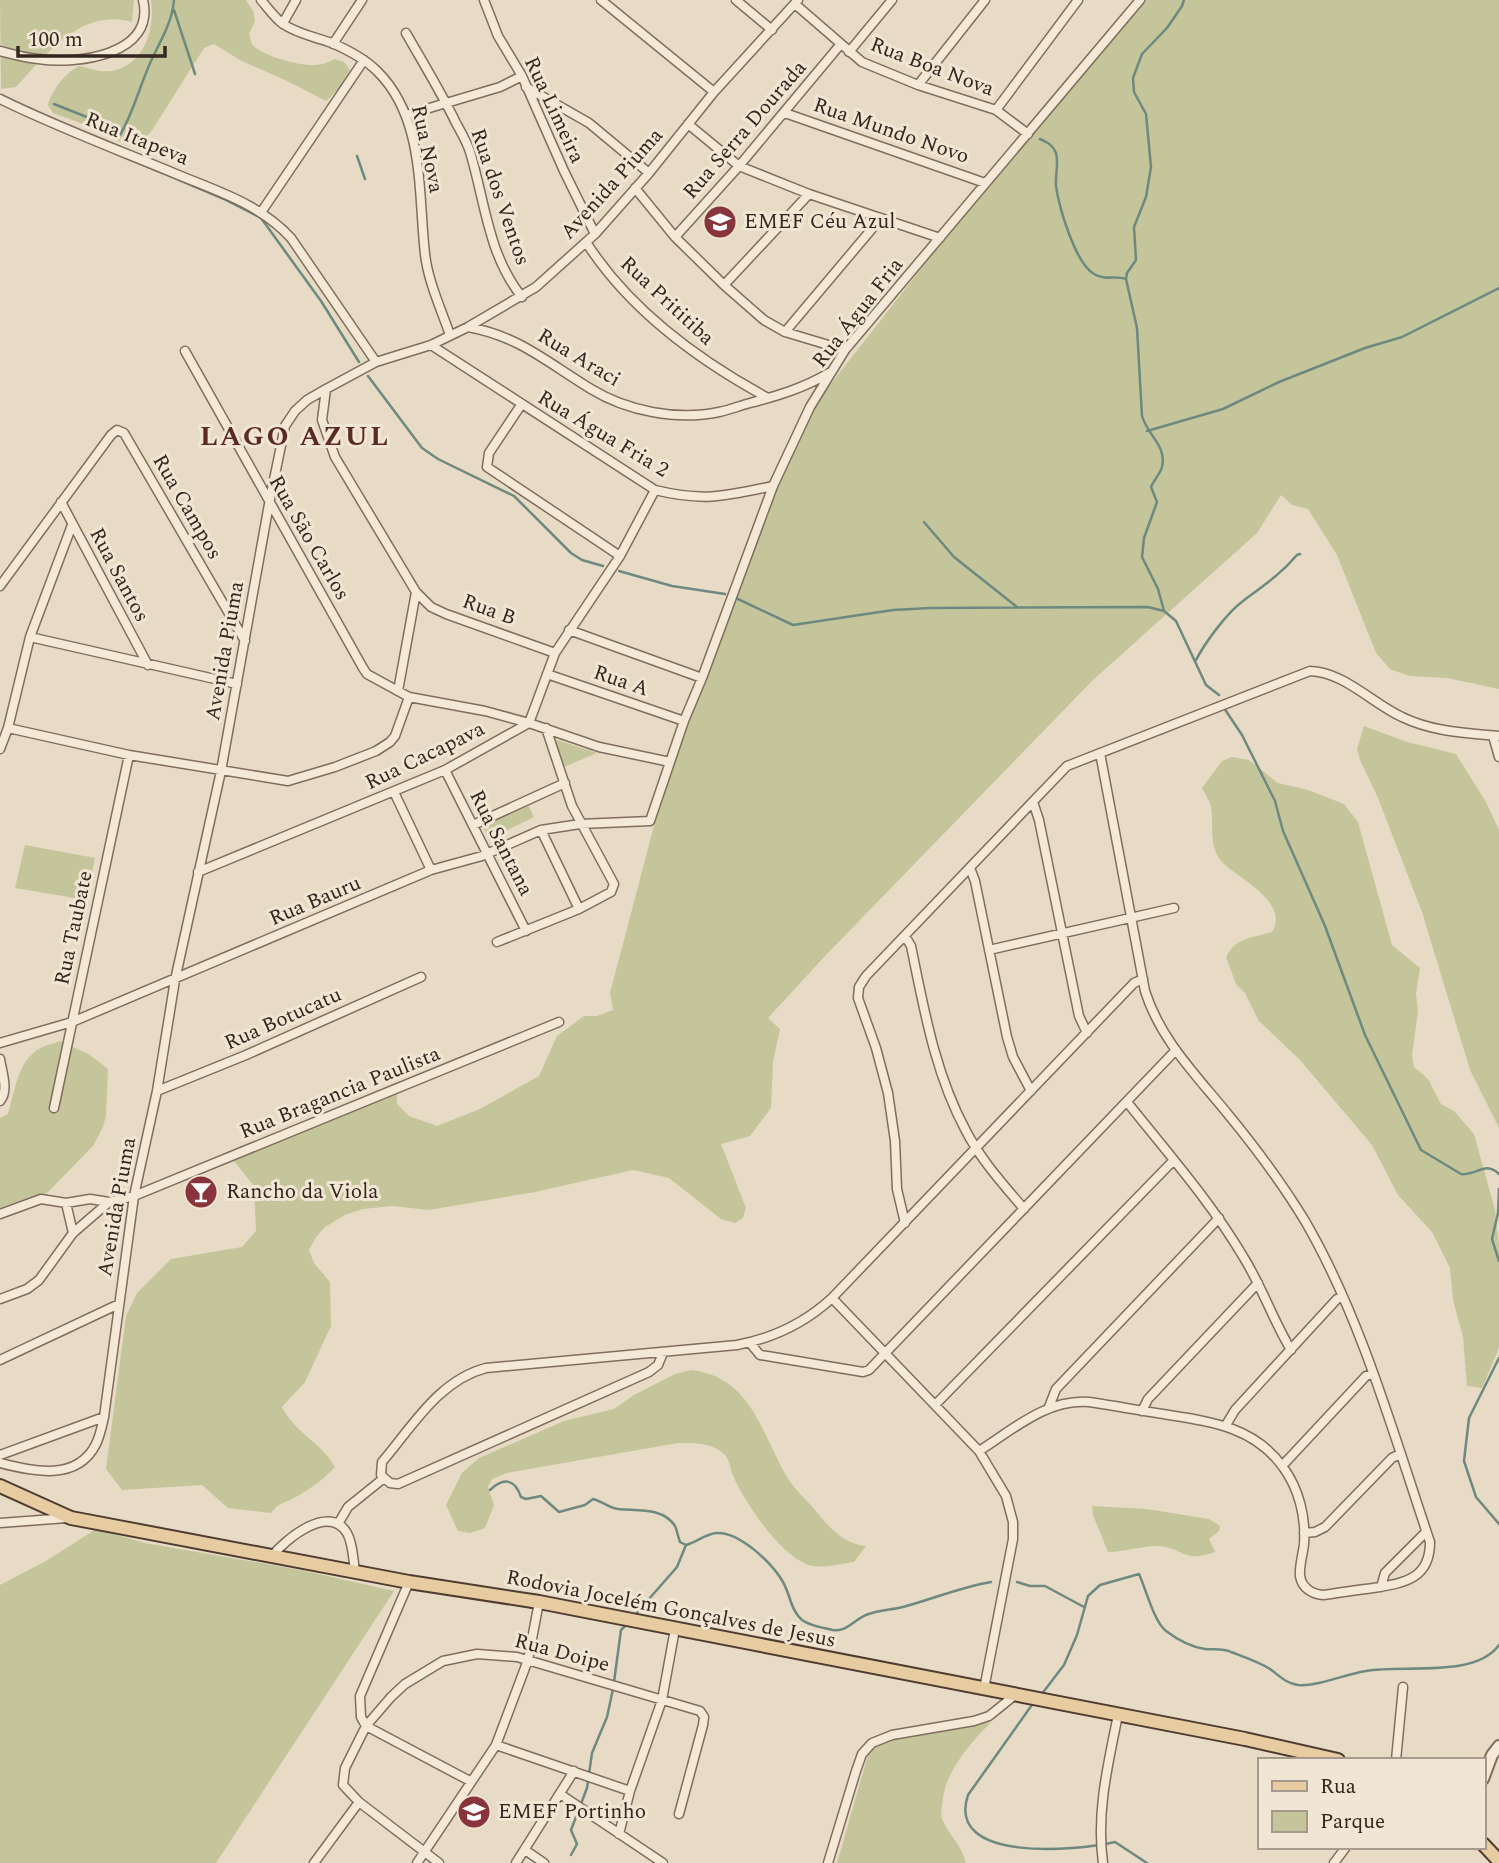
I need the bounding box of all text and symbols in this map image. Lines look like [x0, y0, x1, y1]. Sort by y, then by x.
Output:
scale bar [18, 14, 164, 58]
text: 100 m [28, 24, 83, 56]
street label: Rua Boa Nova [865, 29, 999, 106]
street label: Rua Limeira [515, 51, 593, 169]
street label: Rua Serra Dourada [675, 53, 815, 207]
street label: Rua Mundo Novo [809, 89, 973, 173]
street label: Rua Nova [402, 102, 452, 197]
street label: Rua Itapeva [80, 104, 194, 175]
street label: Avenida Piuma [553, 120, 672, 247]
street label: Rua dos Ventos [462, 124, 538, 270]
school or university icon: EMEF Céu Azul [701, 203, 739, 241]
place label: EMEF Céu Azul [744, 206, 896, 238]
street label: Rua Prititiba [612, 249, 722, 354]
street label: Rua Água Fria [805, 250, 912, 375]
street label: Rua Araci [531, 320, 627, 396]
street label: Rua Água Fria 2 [531, 382, 675, 486]
district label: LAGO AZUL [200, 415, 390, 458]
street label: Rua Campos [144, 448, 230, 566]
street label: Rua São Carlos [260, 469, 358, 607]
street label: Rua Santos [81, 522, 157, 628]
street label: Avenida Piuma [197, 578, 253, 723]
street label: Rua B [458, 586, 520, 634]
street label: Rua A [589, 657, 653, 705]
street label: Rua Cacapava [360, 713, 491, 799]
street label: Rua Santana [461, 784, 542, 902]
street label: Rua Bauru [264, 867, 366, 935]
street label: Rua Taubate [46, 868, 102, 988]
street label: Rua Botucatu [219, 979, 347, 1059]
street label: Rua Bragancia Paulista [235, 1038, 446, 1148]
street label: Avenida Piuma [89, 1134, 145, 1279]
bar icon: Rancho da Viola [182, 1173, 220, 1211]
place label: Rancho da Viola [226, 1176, 379, 1208]
street label: Rodovia Jocelém Gonçalves de Jesus [503, 1561, 839, 1657]
street label: Rua Doipe [511, 1625, 613, 1681]
legend [1258, 1758, 1485, 1849]
text: Rua [1320, 1771, 1357, 1803]
school or university icon: EMEF Portinho [455, 1793, 493, 1831]
place label: EMEF Portinho [498, 1796, 646, 1828]
text: Parque [1320, 1806, 1385, 1838]

